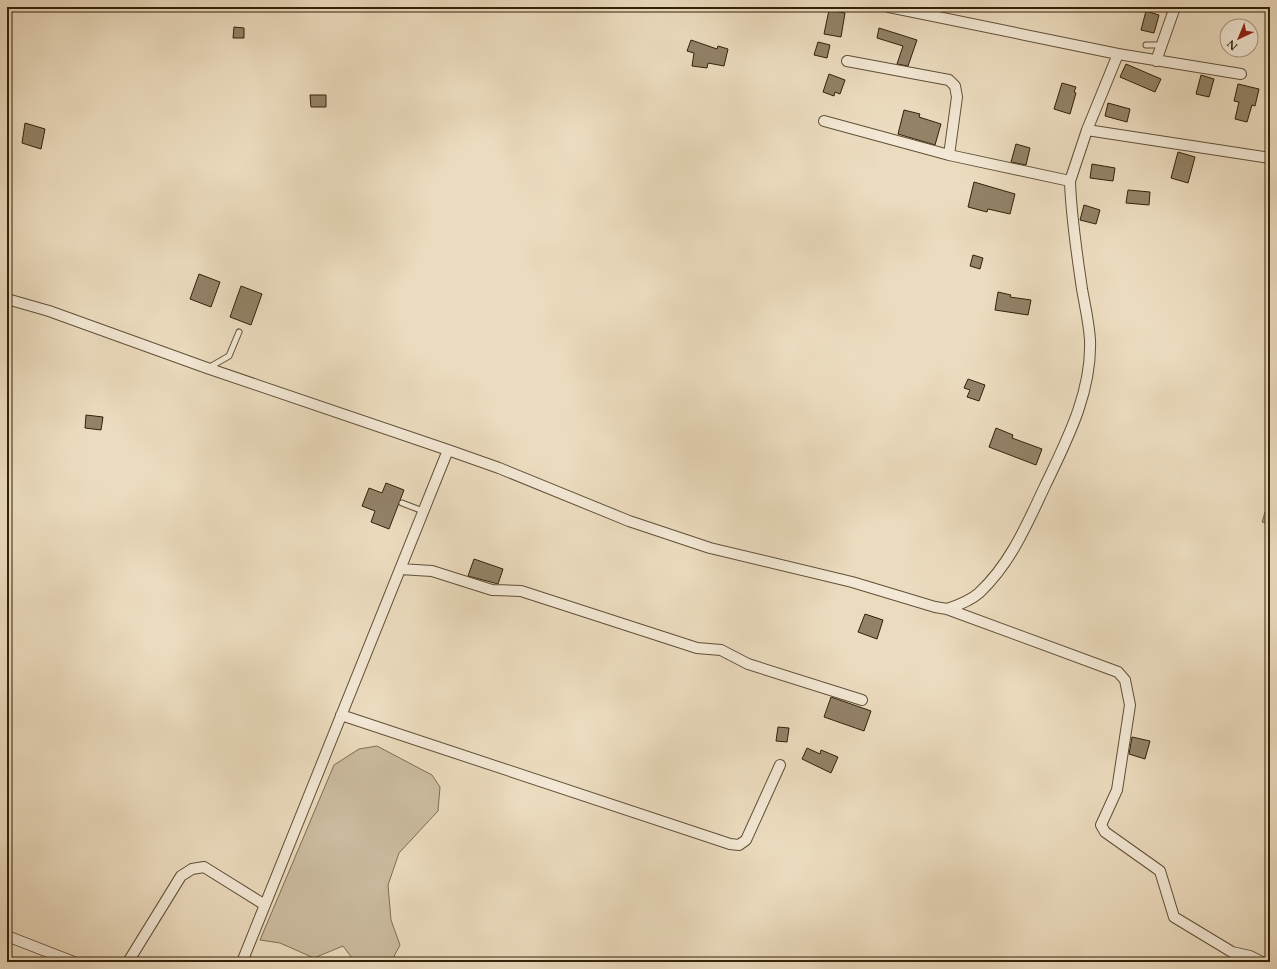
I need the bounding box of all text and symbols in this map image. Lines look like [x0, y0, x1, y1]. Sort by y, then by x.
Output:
north arrow [1219, 18, 1259, 58]
text: N [1223, 36, 1241, 54]

